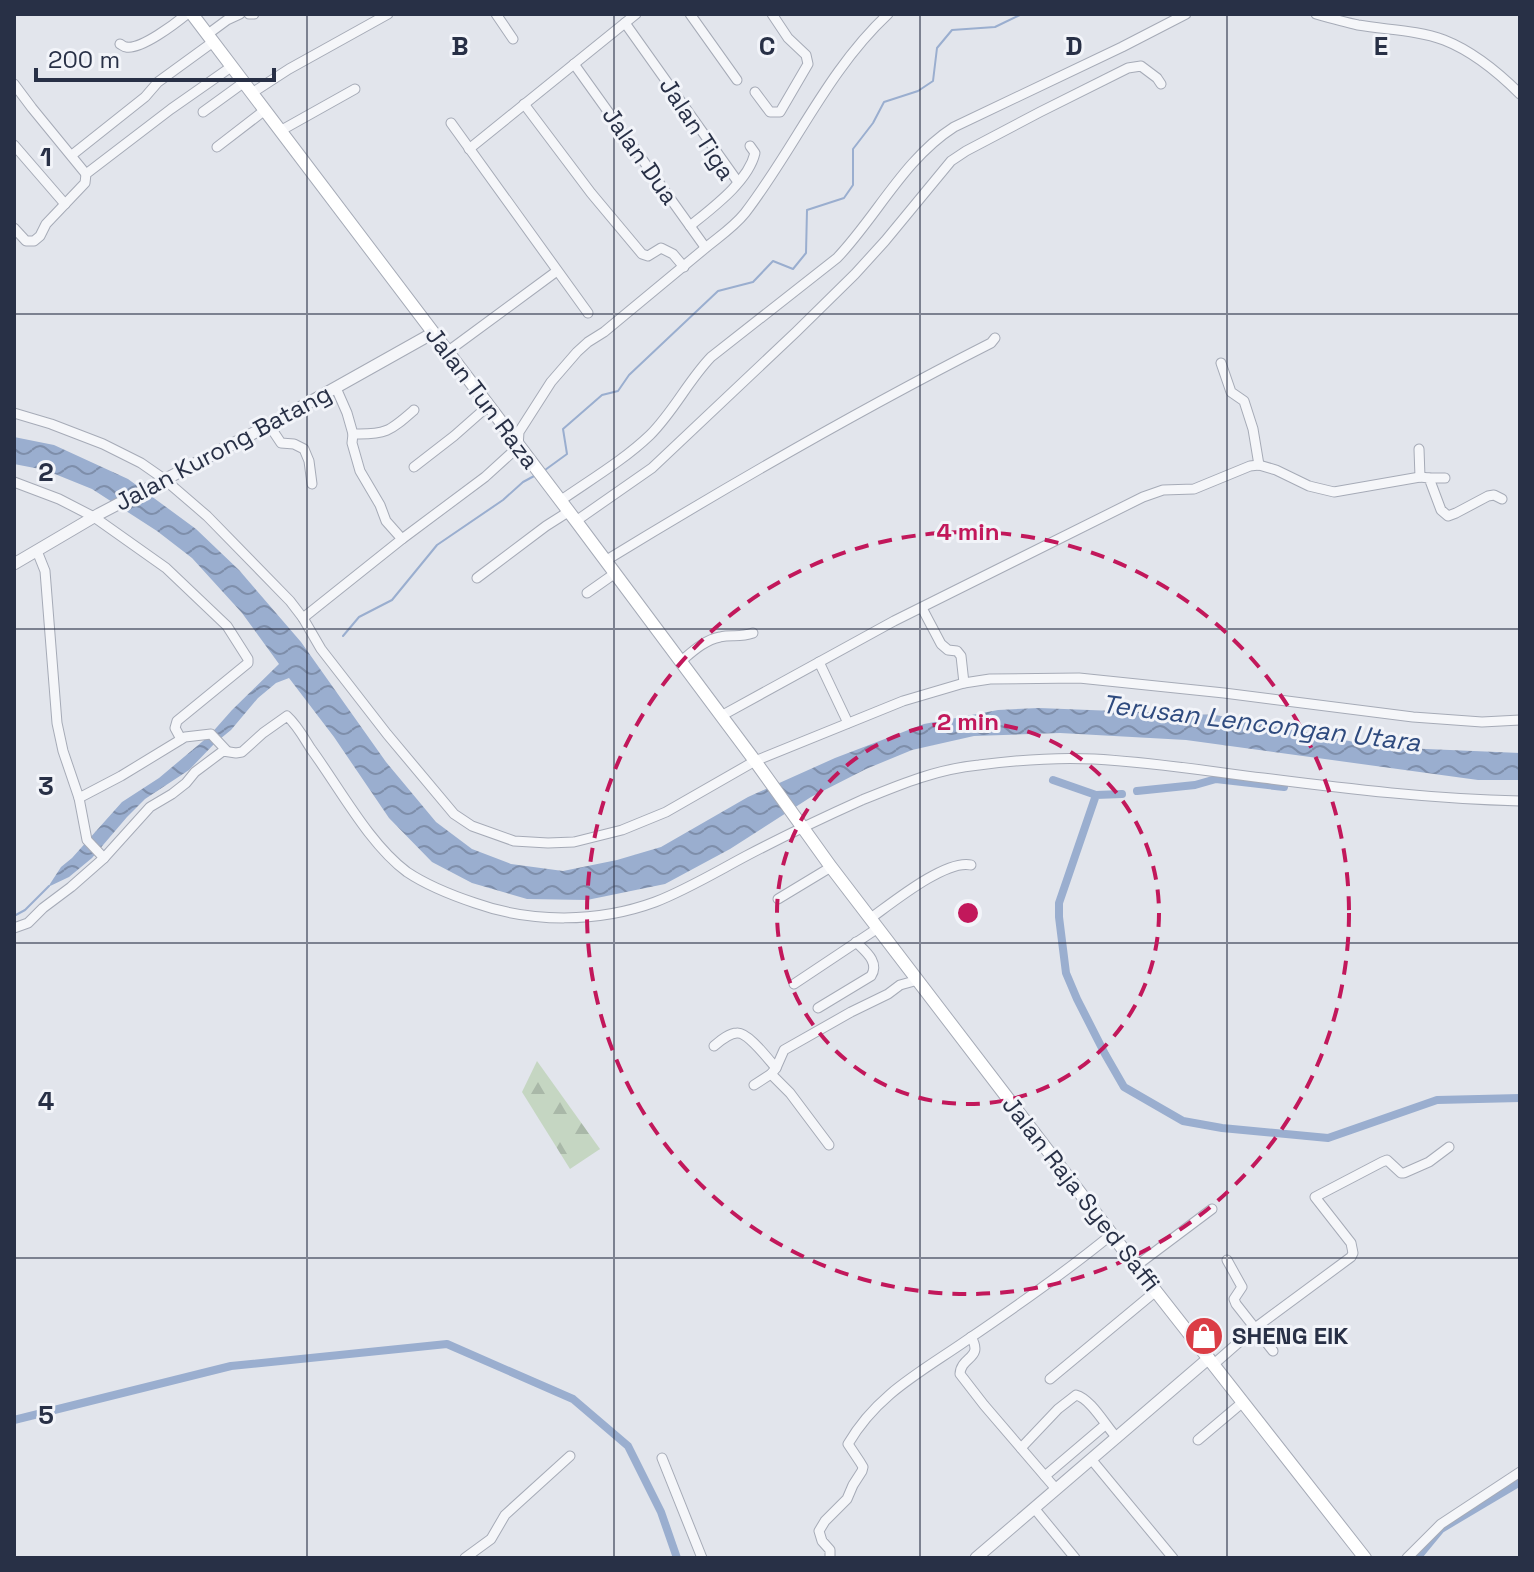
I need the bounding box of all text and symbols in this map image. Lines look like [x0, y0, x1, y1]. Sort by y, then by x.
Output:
text: B [451, 29, 469, 63]
text: C [759, 29, 775, 63]
text: D [1065, 29, 1083, 63]
text: E [1374, 29, 1388, 63]
scale bar [36, 32, 274, 82]
text: 200 m [48, 44, 120, 75]
street label: Jalan Tiga [653, 71, 742, 186]
street label: Jalan Dua [595, 101, 685, 211]
text: 1 [40, 140, 52, 174]
street label: Jalan Tun Raza [419, 320, 546, 475]
street label: Jalan Kurong Batang [109, 377, 336, 518]
text: 2 [38, 455, 54, 489]
text: 4 min [936, 516, 1000, 547]
water label: Terusan Lencongan Utara [1100, 687, 1423, 760]
text: 2 min [937, 706, 999, 737]
text: 3 [38, 769, 54, 803]
centre of rings [954, 899, 982, 927]
text: 4 [38, 1084, 54, 1118]
street label: Jalan Raja Syed Saffi [995, 1090, 1167, 1298]
shop icon: SHENG EIK [1183, 1315, 1225, 1357]
place label: SHENG EIK [1232, 1320, 1348, 1351]
text: 5 [38, 1398, 54, 1432]

